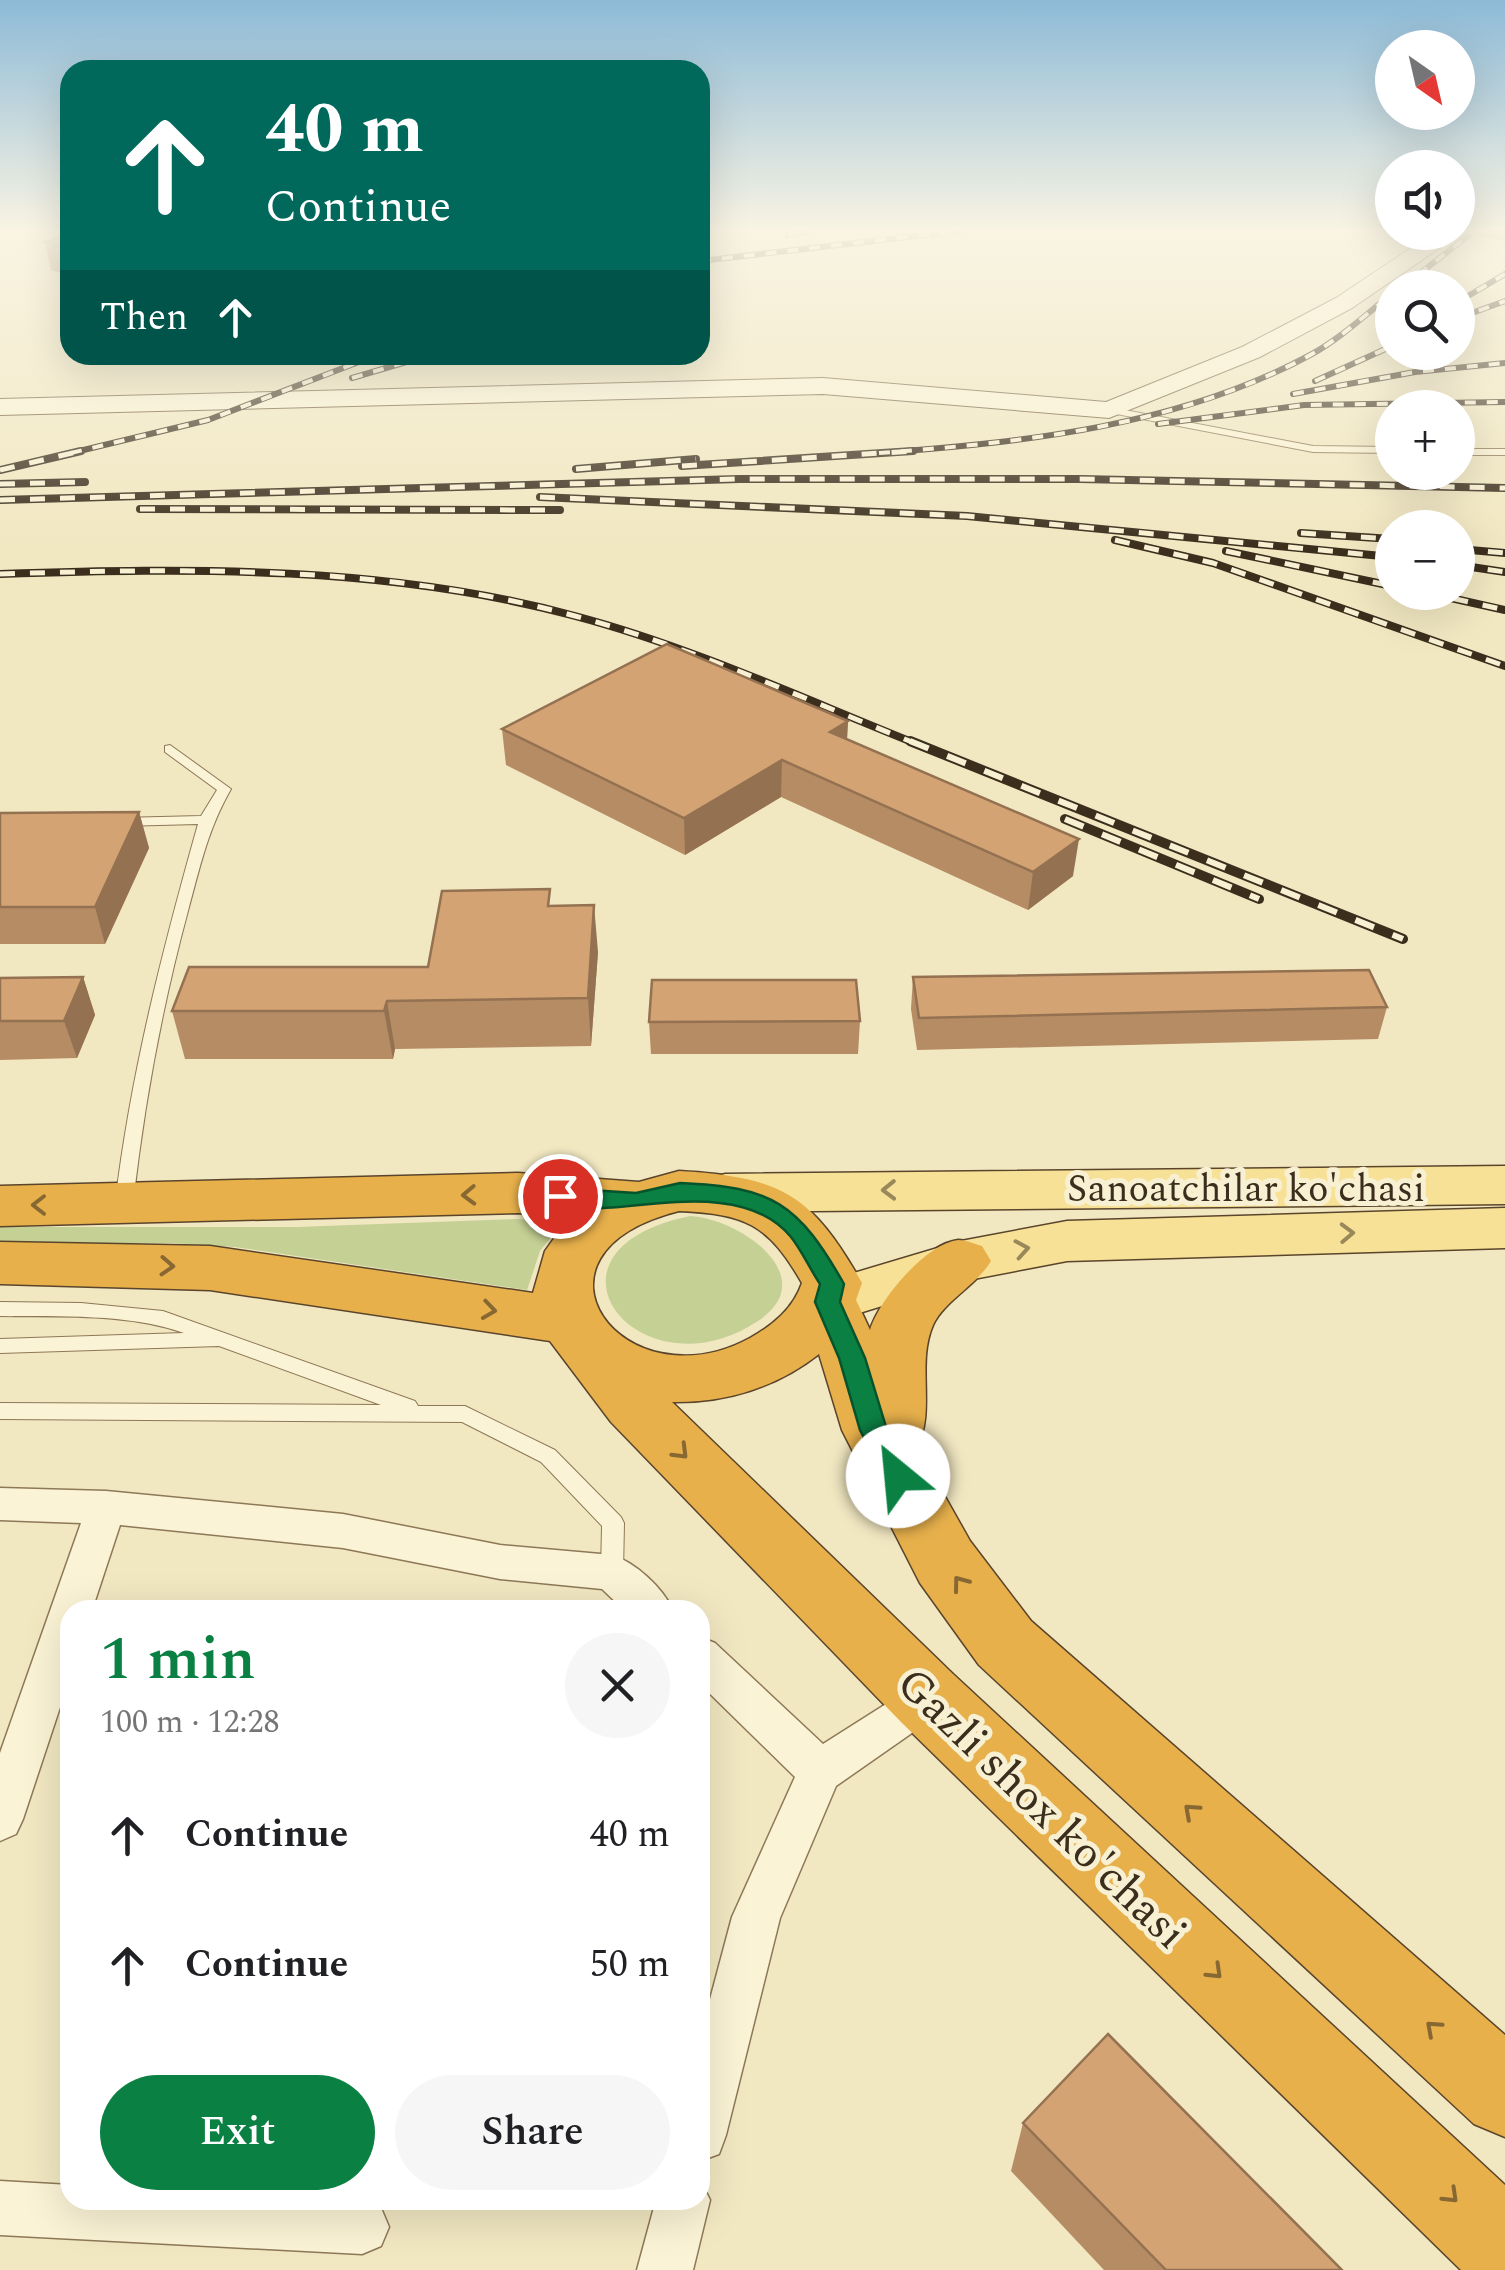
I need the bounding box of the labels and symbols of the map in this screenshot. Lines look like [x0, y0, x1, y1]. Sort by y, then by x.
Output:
north arrow [1375, 30, 1475, 130]
pin [518, 1154, 603, 1239]
street label: Sanoatchilar ko'chasi [1067, 1161, 1425, 1219]
one-way arrow [880, 1179, 896, 1201]
one-way arrow [460, 1184, 476, 1205]
one-way arrow [30, 1195, 46, 1216]
one-way arrow [1339, 1222, 1355, 1243]
one-way arrow [1014, 1240, 1031, 1261]
one-way arrow [160, 1255, 176, 1276]
one-way arrow [482, 1299, 498, 1320]
position arrow [846, 1424, 950, 1528]
one-way arrow [670, 1441, 688, 1459]
one-way arrow [955, 1576, 972, 1594]
street label: Gazli shox ko'chasi [880, 1651, 1203, 1966]
one-way arrow [1184, 1804, 1203, 1822]
one-way arrow [1203, 1960, 1222, 1978]
one-way arrow [1426, 2022, 1445, 2040]
one-way arrow [1439, 2184, 1457, 2202]

